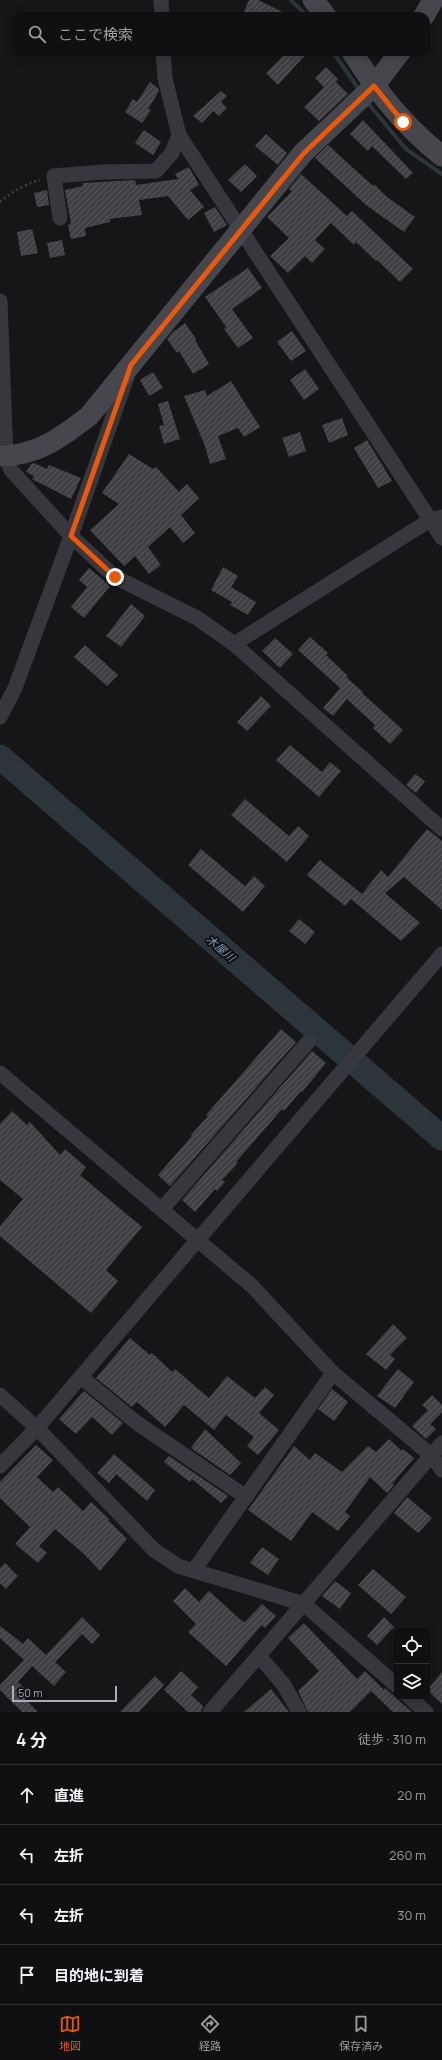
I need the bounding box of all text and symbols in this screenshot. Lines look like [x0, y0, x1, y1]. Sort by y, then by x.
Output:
search box [12, 12, 430, 56]
icon: search [26, 23, 48, 45]
text: ここで検索 [58, 24, 133, 45]
route start [394, 113, 412, 131]
route end [106, 568, 124, 586]
water label: 木屋川 [204, 932, 239, 965]
map controls [394, 1628, 430, 1700]
button: locate [394, 1628, 430, 1664]
button: layers [394, 1664, 430, 1700]
scale bar [12, 1684, 117, 1703]
text: 50 m [18, 1685, 43, 1700]
text: 4 分 [16, 1728, 47, 1751]
text: 徒歩 · 310 m [358, 1730, 426, 1748]
icon: ahead [16, 1784, 38, 1806]
text: 直進 [54, 1785, 84, 1806]
text: 20 m [397, 1786, 426, 1804]
icon: left [16, 1844, 38, 1866]
text: 左折 [54, 1845, 84, 1866]
text: 260 m [389, 1846, 426, 1864]
icon: left [16, 1904, 38, 1926]
text: 左折 [54, 1905, 84, 1926]
text: 30 m [397, 1906, 426, 1924]
icon: arrive [16, 1964, 38, 1986]
text: 目的地に到着 [54, 1965, 144, 1986]
tab: 地図 [59, 2013, 81, 2053]
tab: 経路 [199, 2013, 221, 2053]
tab: 保存済み [339, 2013, 383, 2053]

